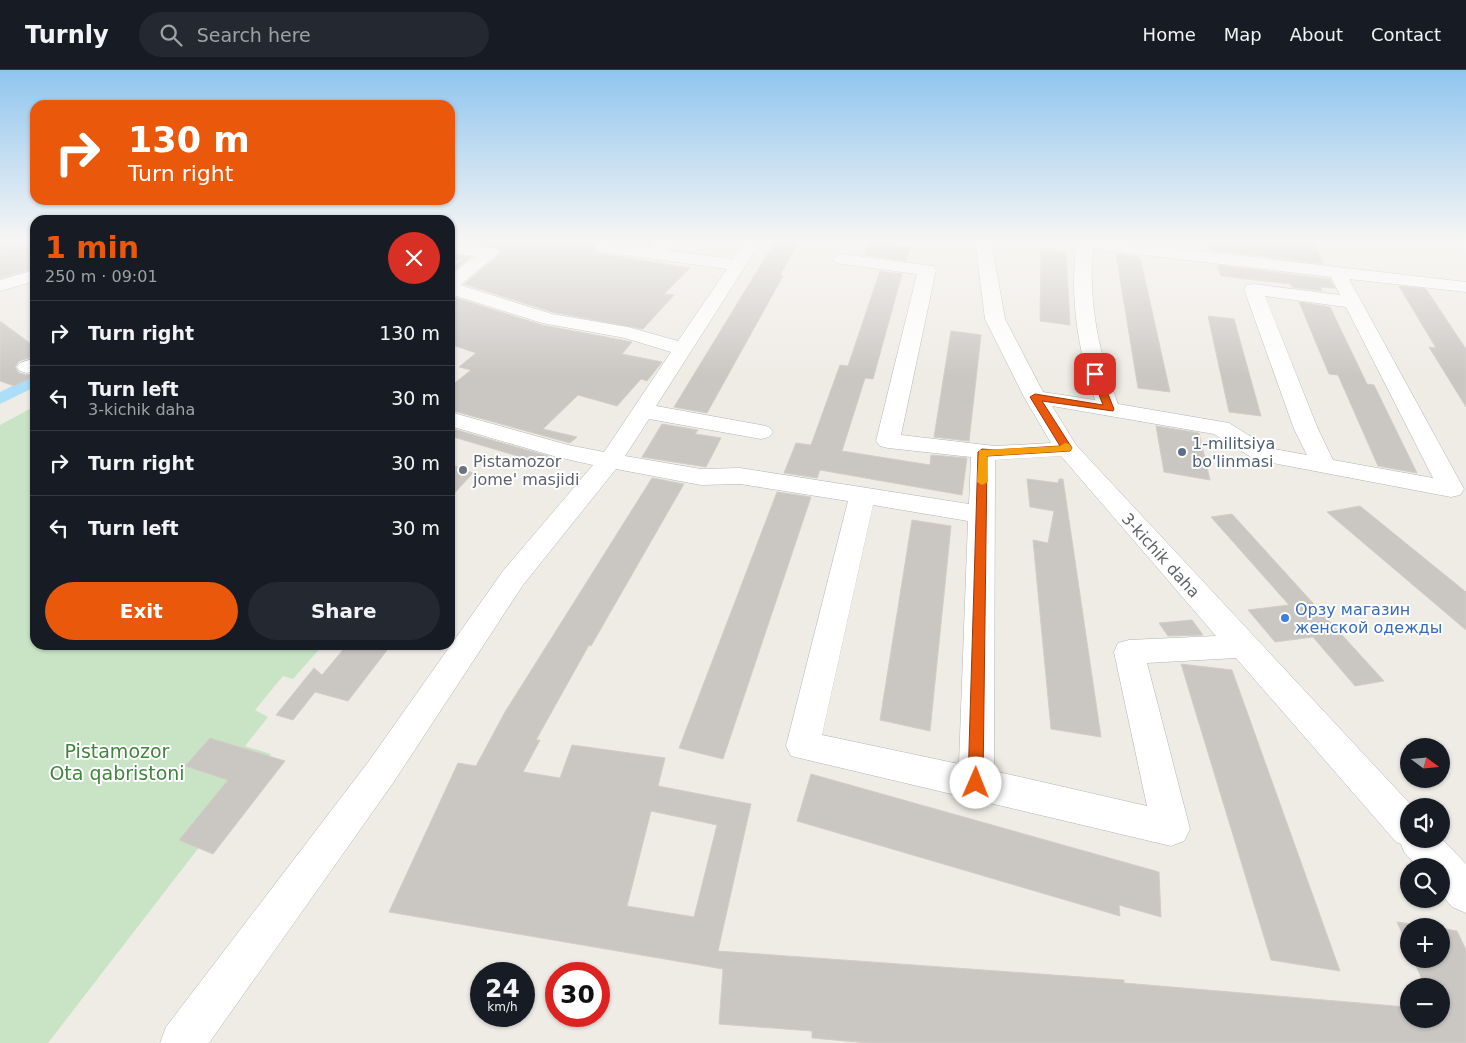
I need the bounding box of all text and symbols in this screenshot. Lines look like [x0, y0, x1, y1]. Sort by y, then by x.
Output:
search box [139, 12, 489, 57]
text: Turnly [25, 21, 109, 49]
icon: search [157, 21, 185, 49]
text: Search here [197, 24, 311, 46]
text: Home [1143, 24, 1196, 45]
text: Map [1224, 24, 1262, 45]
text: About [1290, 24, 1343, 45]
text: Contact [1371, 24, 1441, 45]
icon: right [45, 120, 110, 185]
text: 130 m [128, 120, 250, 160]
text: Turn right [128, 161, 233, 186]
text: 1 min [45, 230, 139, 265]
button: close [388, 232, 440, 284]
text: 250 m · 09:01 [45, 267, 158, 286]
icon: right [45, 319, 73, 347]
text: Turn right [88, 322, 194, 344]
text: 130 m [379, 322, 440, 344]
pin [1074, 353, 1116, 395]
icon: arrive [1081, 360, 1109, 388]
text: Turn left [88, 378, 179, 400]
icon: left [45, 384, 73, 412]
text: 30 m [391, 387, 440, 409]
text: 3-kichik daha [88, 400, 195, 419]
place label: 1-militsiya bo'linmasi [1192, 434, 1275, 471]
marker: 1-militsiya bo'linmasi [1176, 446, 1188, 458]
icon: right [45, 449, 73, 477]
text: Turn right [88, 452, 194, 474]
text: 30 m [391, 452, 440, 474]
place label: Pistamozor jome' masjidi [472, 452, 579, 489]
marker: Pistamozor jome' masjidi [457, 464, 469, 476]
street label: 3-kichik daha [1118, 509, 1204, 602]
icon: left [45, 514, 73, 542]
text: Turn left [88, 517, 179, 539]
text: 30 m [391, 517, 440, 539]
button: Exit [45, 582, 238, 640]
button: Share [248, 582, 440, 640]
place label: Орзу магазин женской одежды [1295, 600, 1442, 637]
marker: Орзу магазин женской одежды [1279, 612, 1291, 624]
north arrow [1400, 738, 1450, 788]
map controls [1400, 738, 1450, 1028]
park label: Pistamozor Ota qabristoni [49, 740, 185, 784]
position arrow [949, 756, 1001, 808]
button: sound [1400, 798, 1450, 848]
button: search [1400, 858, 1450, 908]
button: + [1400, 918, 1450, 968]
speed limit sign: 30 [545, 962, 610, 1027]
text: 24 [485, 974, 520, 1003]
button: − [1400, 978, 1450, 1028]
text: km/h [487, 1000, 518, 1014]

